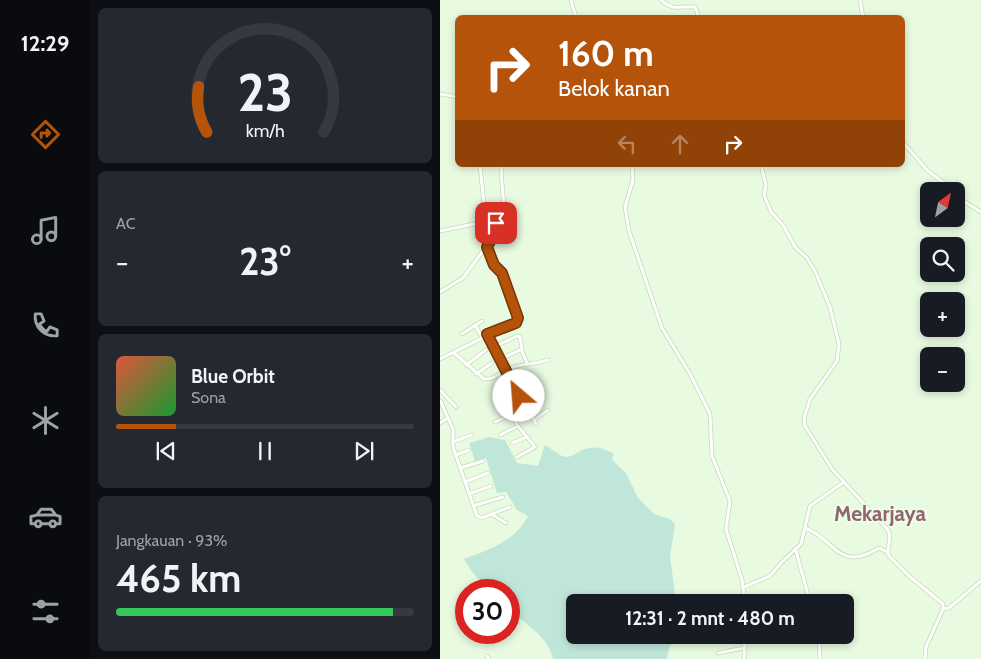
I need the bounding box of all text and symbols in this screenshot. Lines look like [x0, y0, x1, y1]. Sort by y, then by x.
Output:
text: 12:29 [21, 30, 69, 57]
text: 160 m [558, 32, 654, 75]
icon: right [475, 35, 540, 100]
text: 23 [237, 61, 293, 124]
text: Belok kanan [558, 75, 670, 102]
icon: directions [28, 117, 63, 152]
text: km/h [245, 120, 285, 141]
icon: left [613, 130, 641, 158]
icon: ahead [666, 130, 694, 158]
icon: right [719, 130, 747, 158]
north arrow [920, 182, 965, 228]
map controls [920, 182, 965, 392]
pin [475, 202, 517, 244]
icon: arrive [482, 209, 510, 237]
icon: music [28, 213, 63, 248]
text: AC [116, 214, 136, 233]
button: search [920, 237, 965, 282]
text: 23° [239, 238, 291, 285]
text: − [116, 245, 128, 279]
text: + [402, 245, 414, 279]
button: + [920, 292, 965, 337]
icon: phone [28, 308, 63, 343]
button: − [920, 347, 965, 392]
text: Blue Orbit [191, 365, 275, 388]
position arrow [492, 369, 544, 421]
text: Sona [191, 388, 226, 407]
icon: climate [28, 403, 63, 438]
icon: previous [152, 437, 180, 465]
icon: pause [251, 437, 279, 465]
icon: next [350, 437, 378, 465]
icon: car [28, 499, 63, 534]
district label: Mekarjaya [834, 501, 927, 526]
text: Jangkauan · 93% [116, 531, 227, 550]
text: 465 km [116, 555, 241, 602]
speed limit sign: 30 [455, 579, 520, 644]
icon: filters [28, 594, 63, 629]
text: 12:31 · 2 mnt · 480 m [625, 607, 795, 630]

